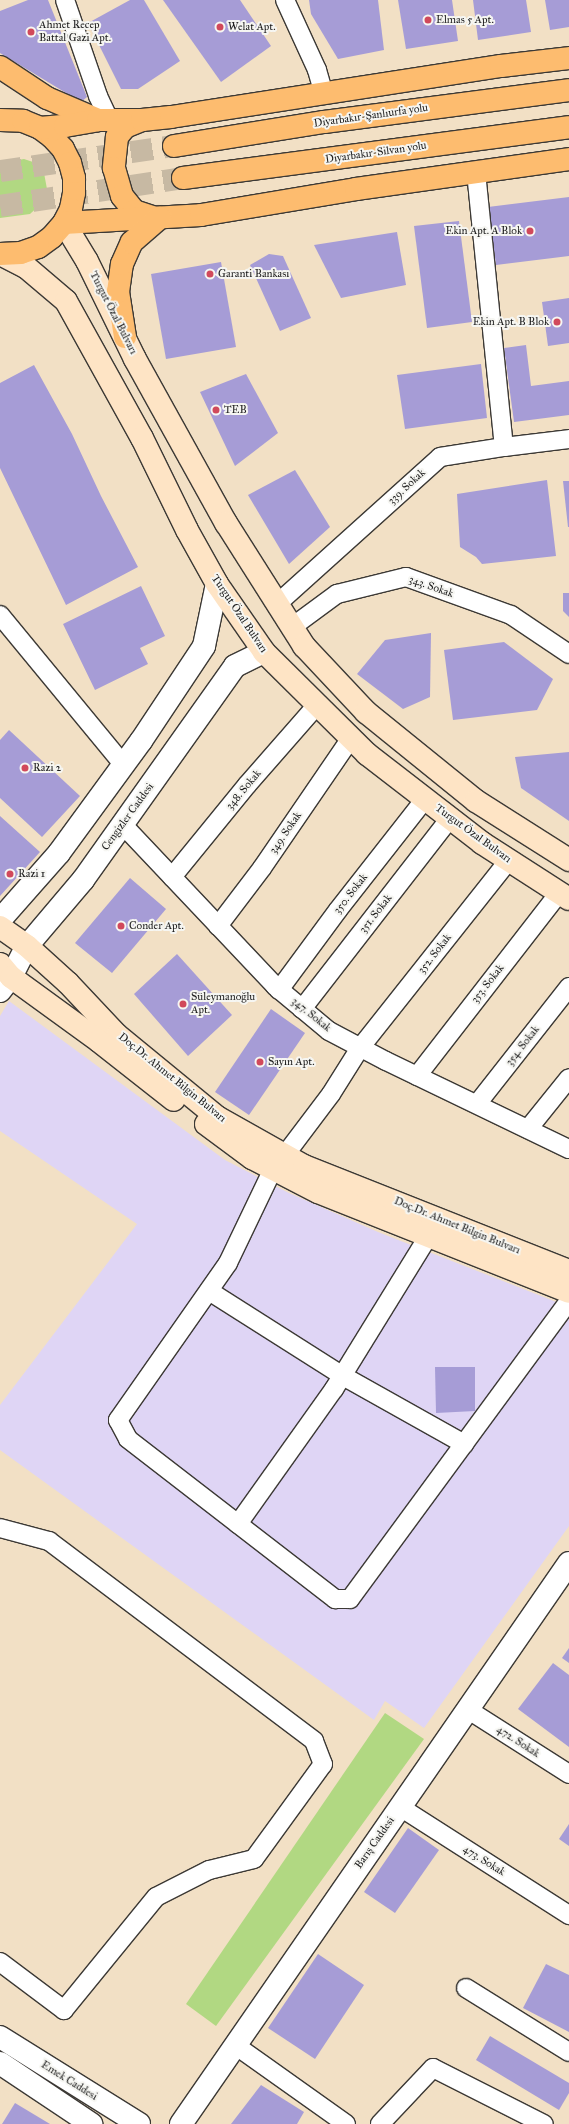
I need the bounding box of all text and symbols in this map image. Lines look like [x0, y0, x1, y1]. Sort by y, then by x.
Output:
place label: Elmas 5 Apt. [436, 13, 494, 27]
marker: Elmas 5 Apt. [423, 15, 433, 25]
place label: Ahmet Recep Battal Gazi Apt. [39, 19, 111, 45]
place label: Welat Apt. [228, 20, 276, 34]
marker: Welat Apt. [215, 22, 225, 32]
marker: Ahmet Recep Battal Gazi Apt. [26, 27, 36, 37]
street label: Diyarbakır-Şanlıurfa yolu [313, 101, 429, 131]
street label: Diyarbakır-Silvan yolu [325, 139, 427, 167]
place label: Ekin Apt. A Blok [446, 224, 522, 238]
marker: Ekin Apt. A Blok [525, 226, 535, 236]
place label: Garanti Bankası [218, 267, 289, 281]
street label: Turgut Özal Bulvarı [86, 269, 140, 357]
marker: Garanti Bankası [205, 269, 215, 279]
place label: Ekin Apt. B Blok [473, 315, 549, 329]
marker: Ekin Apt. B Blok [552, 317, 562, 327]
place label: TEB [224, 403, 247, 417]
marker: TEB [211, 405, 221, 415]
street label: 339. Sokak [386, 466, 428, 508]
street label: Turgut Özal Bulvarı [208, 573, 270, 655]
street label: 343. Sokak [407, 573, 455, 601]
place label: Razi 2 [33, 761, 61, 775]
marker: Razi 2 [20, 763, 30, 773]
street label: 348. Sokak [224, 767, 264, 813]
street label: Cengizler Caddesi [99, 781, 157, 853]
street label: Turgut Özal Bulvarı [432, 802, 514, 866]
street label: 349. Sokak [267, 809, 305, 857]
place label: Razi 1 [18, 867, 45, 881]
marker: Razi 1 [5, 869, 15, 879]
street label: 350. Sokak [331, 871, 371, 917]
street label: 351. Sokak [357, 892, 395, 936]
place label: Conder Apt. [129, 919, 184, 933]
marker: Conder Apt. [116, 921, 126, 931]
street label: 352. Sokak [415, 932, 455, 976]
street label: 353. Sokak [469, 962, 507, 1006]
place label: Süleymanoğlu Apt. [191, 991, 255, 1017]
street label: 347. Sokak [289, 995, 333, 1035]
marker: Süleymanoğlu Apt. [178, 999, 188, 1009]
street label: 354. Sokak [503, 1023, 543, 1069]
street label: Doç.Dr. Ahmet Bilgin Bulvarı [115, 1030, 229, 1126]
place label: Sayın Apt. [268, 1055, 314, 1069]
marker: Sayın Apt. [255, 1057, 265, 1067]
street label: Doç.Dr. Ahmet Bilgin Bulvarı [392, 1195, 522, 1257]
street label: 472. Sokak [494, 1723, 542, 1761]
street label: Barış Caddesi [352, 1815, 398, 1871]
street label: 473. Sokak [460, 1843, 508, 1879]
street label: Emek Caddesi [38, 2058, 100, 2104]

